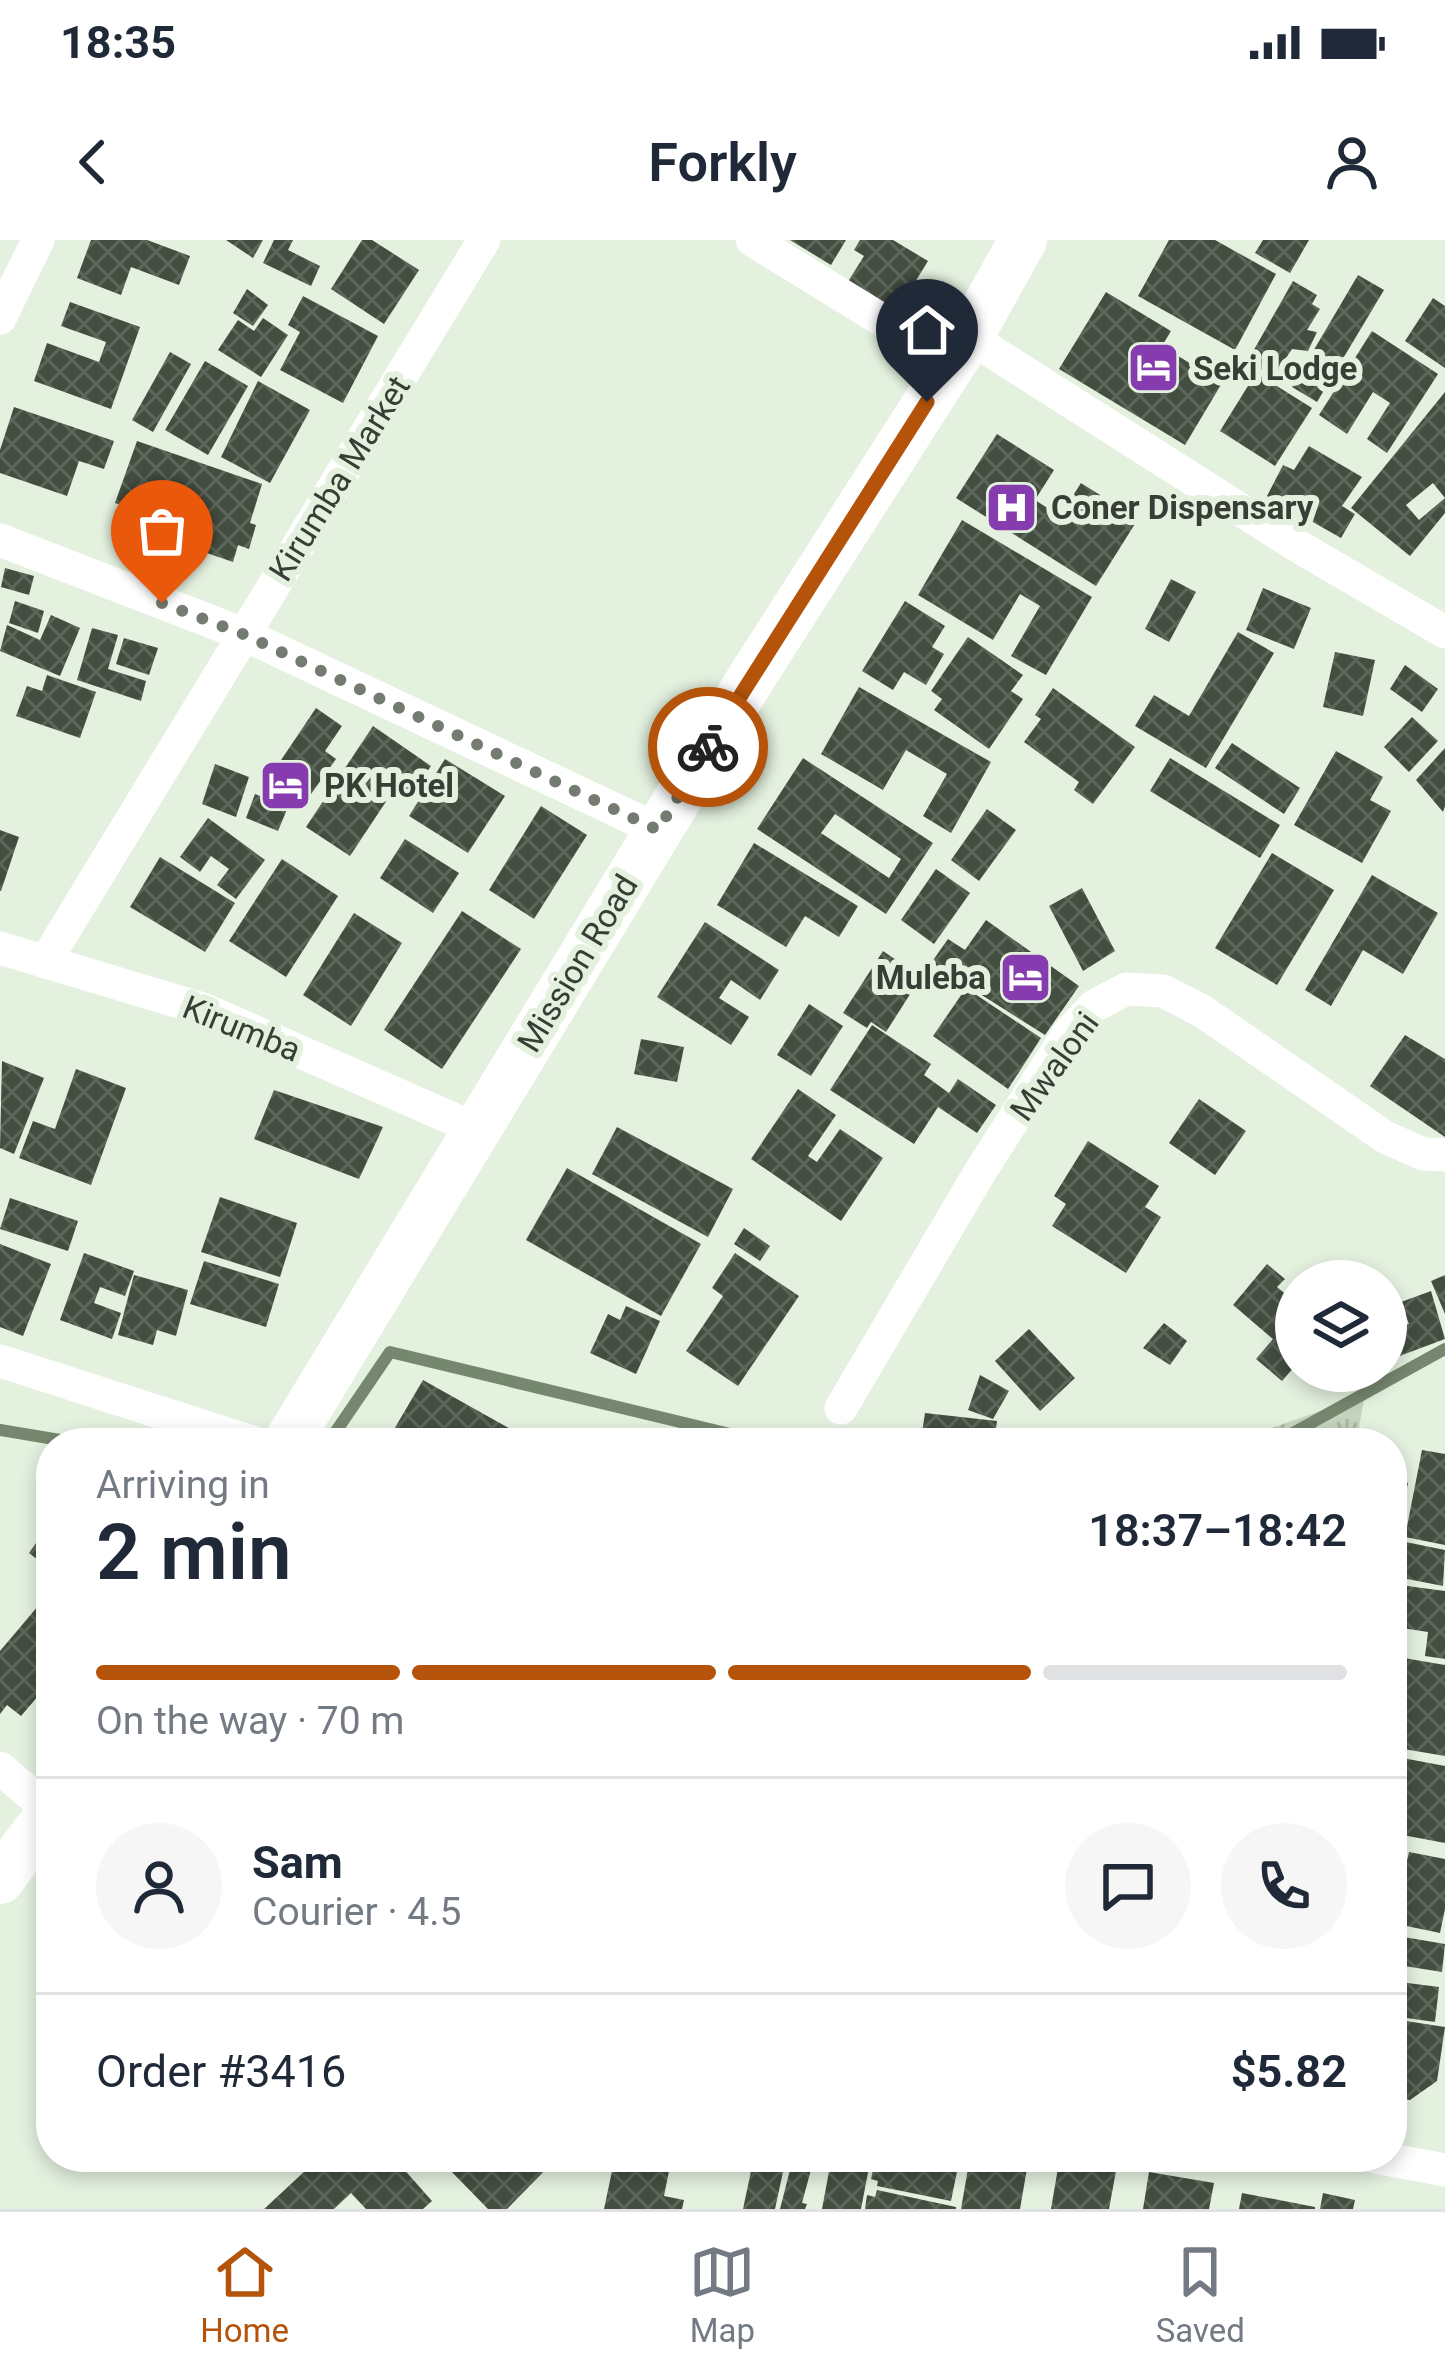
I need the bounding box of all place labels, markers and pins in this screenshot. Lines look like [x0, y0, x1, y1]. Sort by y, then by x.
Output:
pin [876, 279, 978, 402]
hotel icon: Seki Lodge [1126, 340, 1182, 396]
place label: Seki Lodge [1193, 349, 1357, 388]
hospital icon: Coner Dispensary [984, 479, 1040, 535]
pin [111, 480, 213, 603]
place label: Coner Dispensary [1051, 488, 1314, 527]
hotel icon: PK Hotel [257, 757, 313, 813]
place label: PK Hotel [324, 766, 454, 805]
hotel icon: Muleba [997, 949, 1053, 1005]
place label: Muleba [876, 958, 986, 997]

